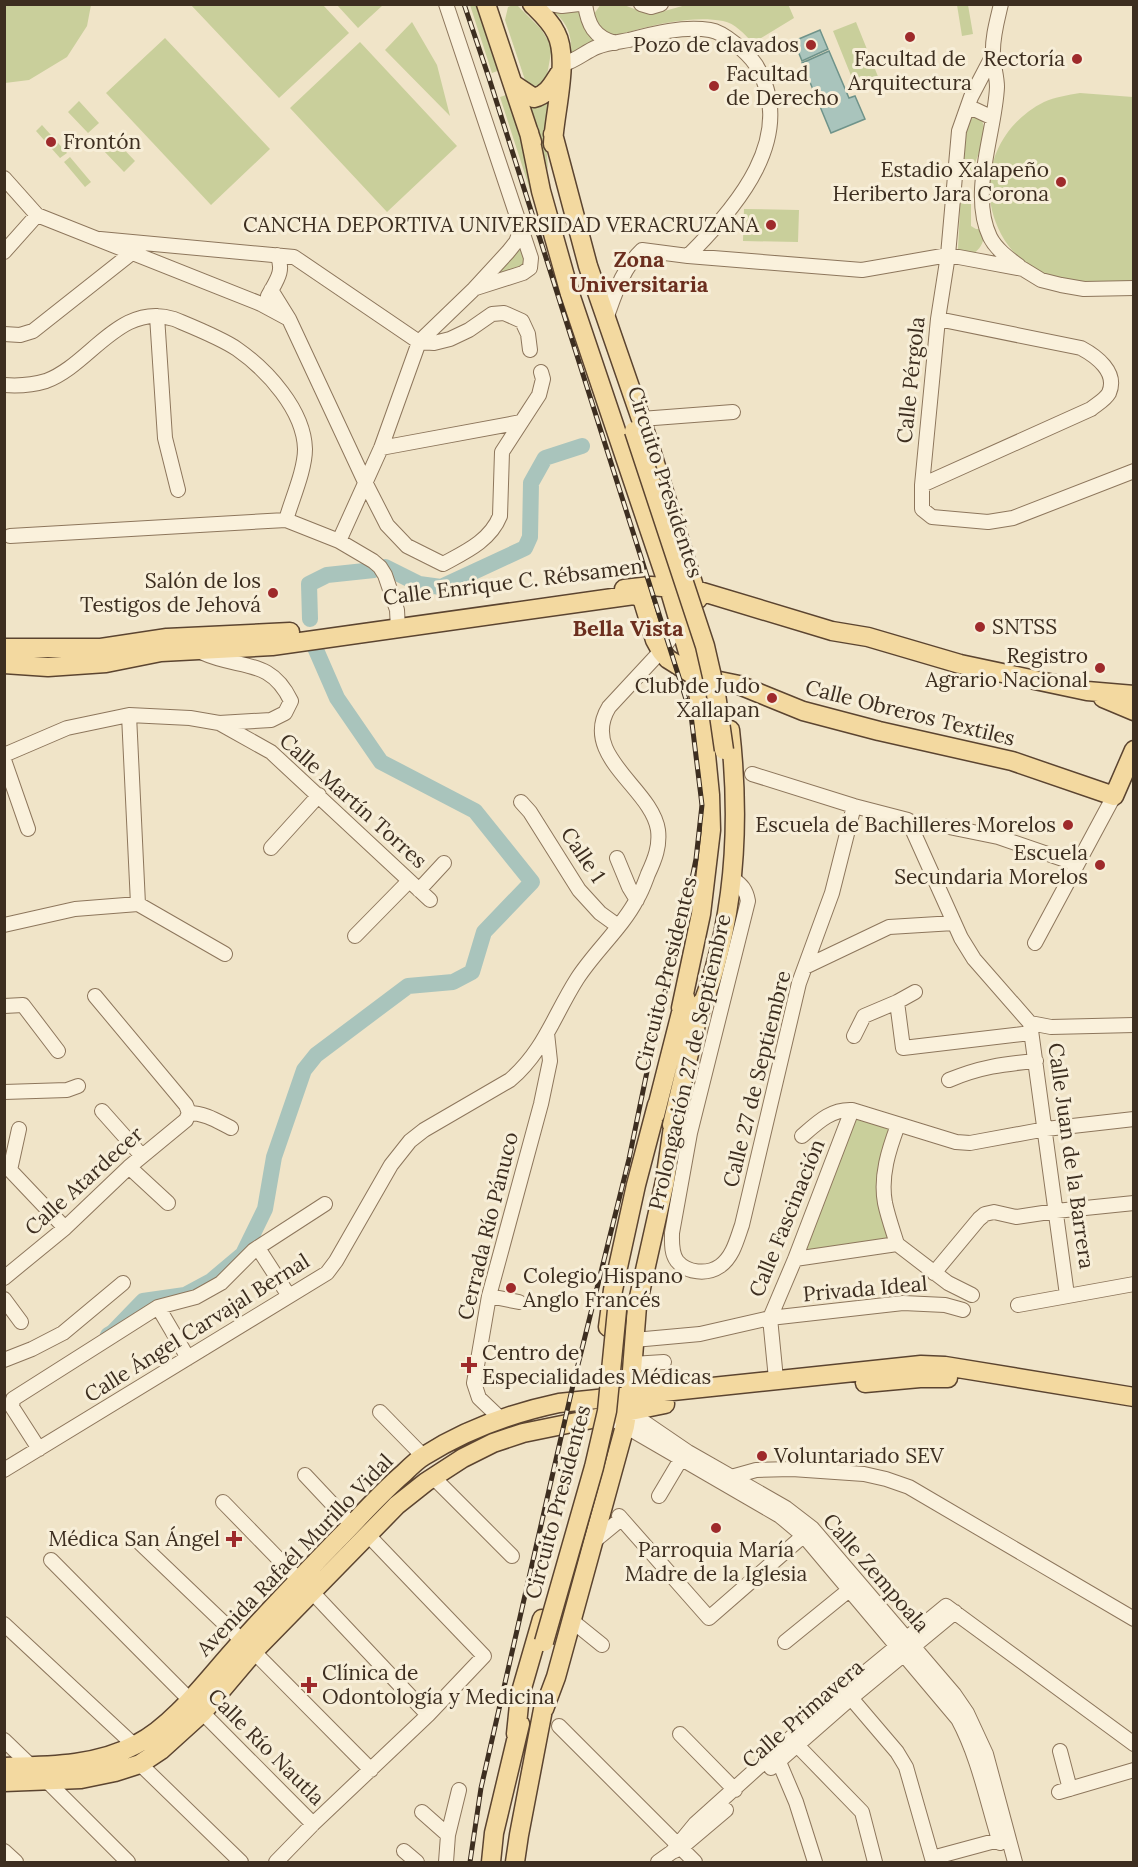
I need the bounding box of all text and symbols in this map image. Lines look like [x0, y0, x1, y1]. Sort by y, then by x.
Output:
marker: Facultad de Arquitectura [903, 30, 917, 44]
place label: Pozo de clavados [633, 31, 799, 58]
marker: Pozo de clavados [804, 38, 818, 52]
place label: Facultad de Arquitectura [847, 45, 972, 96]
place label: Rectoría [983, 45, 1065, 72]
marker: Rectoría [1070, 52, 1084, 66]
place label: Facultad de Derecho [726, 60, 839, 111]
marker: Facultad de Derecho [707, 79, 721, 93]
place label: Frontón [63, 128, 141, 155]
marker: Frontón [44, 135, 58, 149]
place label: Estadio Xalapeño Heriberto Jara Corona [832, 156, 1049, 207]
marker: Estadio Xalapeño Heriberto Jara Corona [1054, 175, 1068, 189]
place label: CANCHA DEPORTIVA UNIVERSIDAD VERACRUZANA [243, 211, 760, 238]
marker: CANCHA DEPORTIVA UNIVERSIDAD VERACRUZANA [764, 218, 778, 232]
district label: Zona Universitaria [570, 245, 709, 298]
street label: Calle Pérgola [890, 315, 931, 445]
street label: Circuito Presidentes [622, 383, 709, 581]
street label: Calle Enrique C. Rébsamen [381, 552, 645, 611]
place label: Salón de los Testigos de Jehová [80, 567, 261, 618]
marker: Salón de los Testigos de Jehová [266, 586, 280, 600]
place label: SNTSS [992, 613, 1057, 640]
district label: Bella Vista [573, 614, 684, 642]
marker: SNTSS [973, 620, 987, 634]
place label: Registro Agrario Nacional [924, 642, 1088, 693]
marker: Registro Agrario Nacional [1093, 661, 1107, 675]
place label: Club de Judo Xallapan [635, 672, 760, 723]
street label: Calle Obreros Textiles [802, 673, 1018, 752]
marker: Club de Judo Xallapan [765, 691, 779, 705]
street label: Calle Martín Torres [274, 727, 433, 874]
place label: Escuela de Bachilleres Morelos [755, 811, 1056, 838]
marker: Escuela de Bachilleres Morelos [1061, 818, 1075, 832]
street label: Calle 1 [555, 822, 612, 888]
place label: Escuela Secundaria Morelos [894, 839, 1088, 890]
marker: Escuela Secundaria Morelos [1093, 858, 1107, 872]
street label: Circuito Presidentes [628, 874, 703, 1074]
street label: Prolongación 27 de Septiembre [642, 911, 737, 1213]
street label: Calle 27 de Septiembre [717, 968, 797, 1190]
street label: Calle Juan de la Barrera [1042, 1041, 1101, 1271]
street label: Calle Atardecer [19, 1120, 148, 1241]
street label: Cerrada Río Pánuco [451, 1129, 524, 1323]
street label: Calle Fascinación [743, 1135, 831, 1301]
street label: Calle Ángel Carvajal Bernal [79, 1247, 314, 1408]
place label: Colegio Hispano Anglo Francés [522, 1262, 683, 1313]
street label: Privada Ideal [802, 1270, 928, 1307]
marker: Colegio Hispano Anglo Francés [504, 1281, 518, 1295]
place label: Centro de Especialidades Médicas [482, 1339, 711, 1390]
marker: Centro de Especialidades Médicas [460, 1356, 478, 1374]
street label: Circuito Presidentes [519, 1402, 596, 1602]
place label: Voluntariado SEV [773, 1442, 945, 1469]
street label: Avenida Rafaél Murillo Vidal [190, 1448, 399, 1662]
marker: Voluntariado SEV [755, 1449, 769, 1463]
street label: Calle Zempoala [817, 1508, 936, 1638]
marker: Parroquia María Madre de la Iglesia [709, 1521, 723, 1535]
place label: Médica San Ángel [48, 1525, 220, 1552]
marker: Médica San Ángel [225, 1530, 243, 1548]
place label: Parroquia María Madre de la Iglesia [625, 1536, 807, 1587]
street label: Calle Primavera [736, 1653, 869, 1774]
place label: Clínica de Odontología y Medicina [322, 1659, 555, 1710]
marker: Clínica de Odontología y Medicina [300, 1676, 318, 1694]
street label: Calle Río Nautla [202, 1682, 331, 1811]

